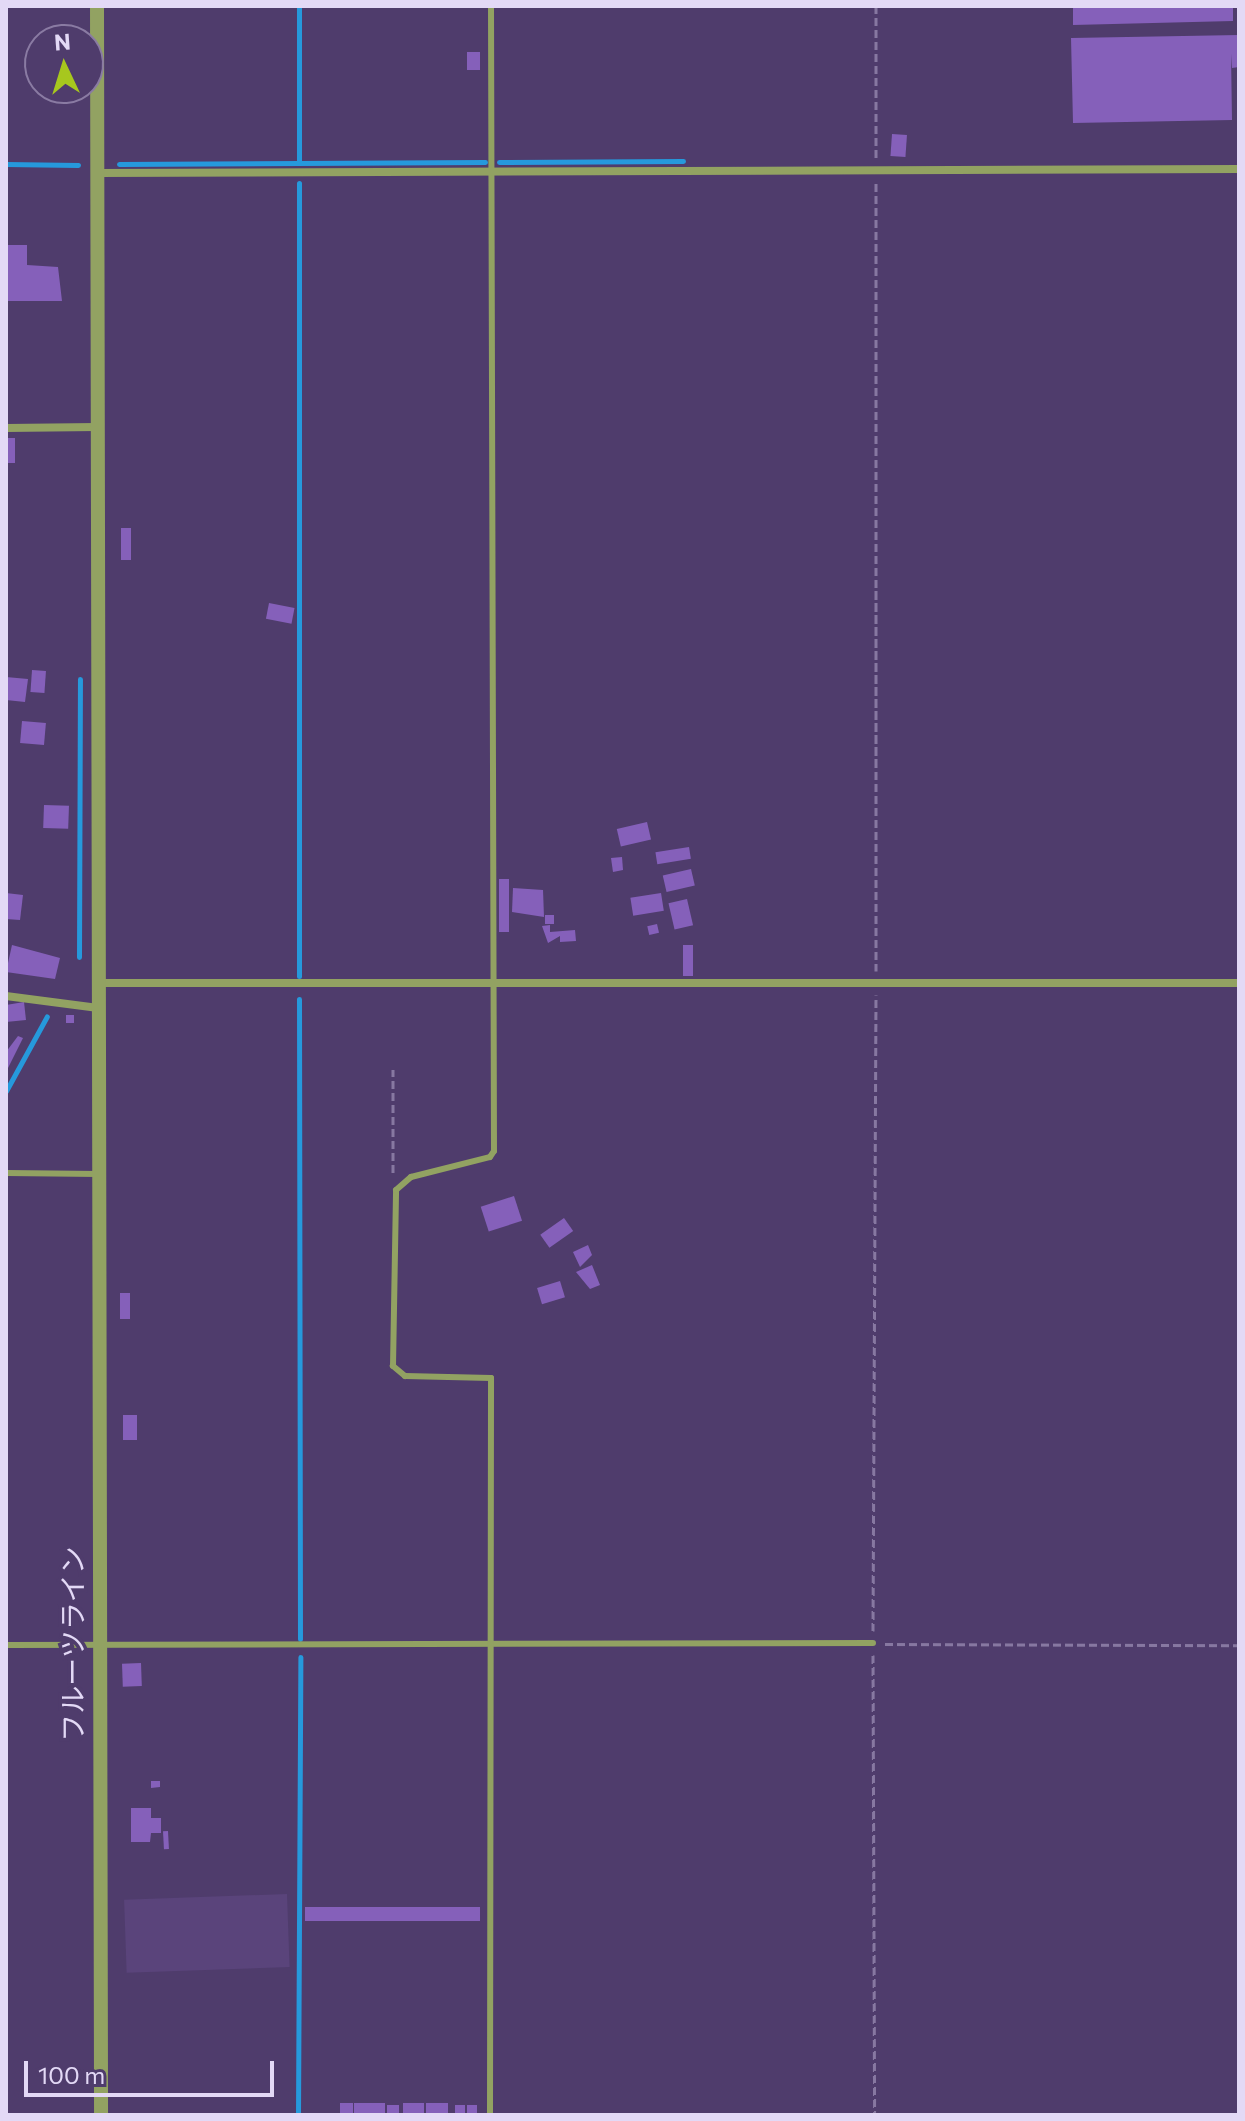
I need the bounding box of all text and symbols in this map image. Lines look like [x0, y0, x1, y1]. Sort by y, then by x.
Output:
north arrow [24, 24, 104, 104]
text: N [53, 28, 72, 56]
street label: フルーツライン [55, 1546, 89, 1742]
scale bar [28, 2045, 278, 2095]
text: 100 m [38, 2060, 105, 2089]

